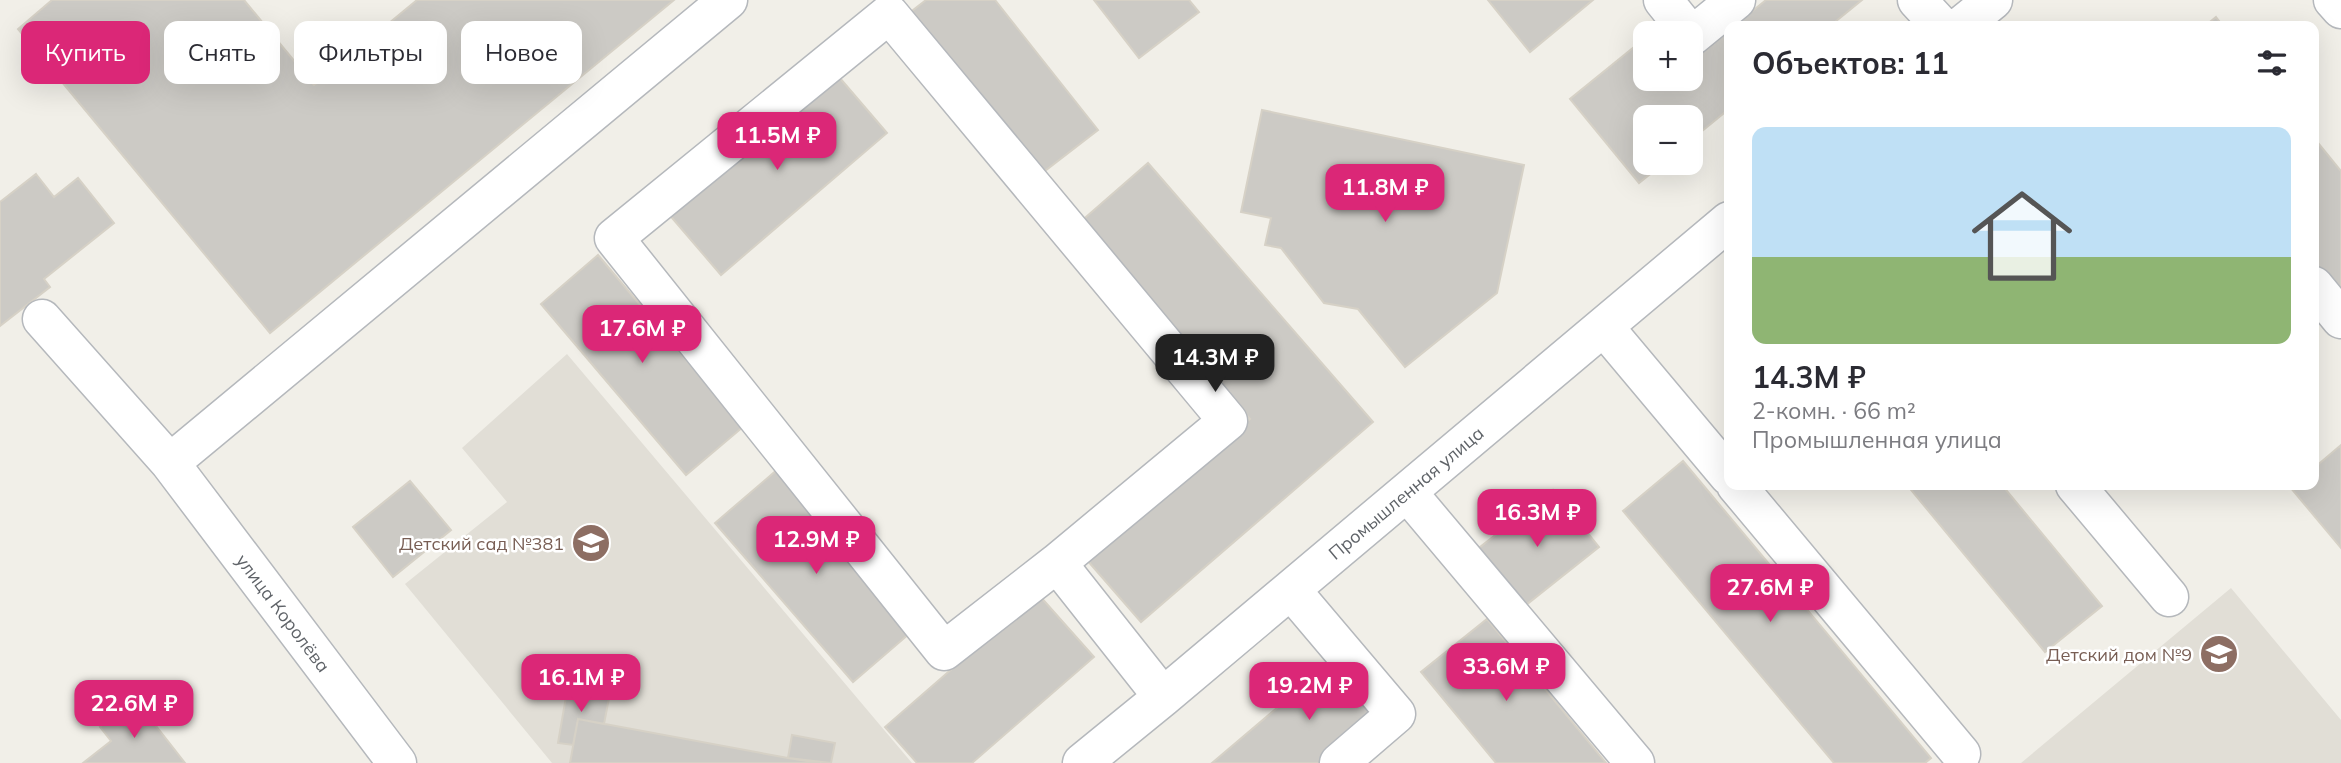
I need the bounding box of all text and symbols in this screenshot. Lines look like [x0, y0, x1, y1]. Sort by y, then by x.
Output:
chip: Купить [21, 21, 150, 84]
chip: Снять [164, 21, 280, 84]
chip: Фильтры [294, 21, 447, 84]
chip: Новое [461, 21, 582, 84]
map controls [1633, 21, 1703, 175]
button: + [1633, 21, 1703, 91]
text: Объектов: 11 [1752, 44, 1949, 82]
icon: filters [2253, 44, 2291, 82]
button: − [1633, 105, 1703, 175]
pin: 11.5M ₽ [712, 113, 842, 172]
text: 11.5M ₽ [733, 120, 821, 149]
pin: 11.8M ₽ [1320, 164, 1450, 224]
text: 11.8M ₽ [1341, 172, 1429, 201]
icon: home [1959, 173, 2085, 299]
pin: 17.6M ₽ [577, 306, 707, 365]
text: 17.6M ₽ [598, 313, 686, 342]
pin: 14.3M ₽ [1150, 334, 1280, 394]
text: 14.3M ₽ [1171, 342, 1259, 371]
text: 14.3M ₽ [1752, 358, 1866, 396]
text: 2-комн. · 66 m² [1752, 396, 1916, 425]
street label: Промышленная улица [1324, 421, 1488, 565]
text: Промышленная улица [1752, 425, 2002, 454]
pin: 16.3M ₽ [1472, 490, 1602, 549]
text: 16.3M ₽ [1493, 497, 1581, 526]
pin: 12.9M ₽ [751, 516, 881, 576]
school or university icon: Детский сад №381 [570, 522, 612, 564]
text: 12.9M ₽ [772, 524, 860, 553]
place label: Детский сад №381 [399, 532, 564, 555]
street label: улица Королёва [231, 549, 335, 677]
pin: 27.6M ₽ [1705, 564, 1835, 624]
text: 27.6M ₽ [1726, 572, 1814, 601]
school or university icon: Детский дом №9 [2198, 633, 2240, 675]
place label: Детский дом №9 [2046, 643, 2192, 666]
pin: 33.6M ₽ [1441, 644, 1571, 703]
text: 33.6M ₽ [1462, 651, 1550, 680]
pin: 16.1M ₽ [516, 654, 646, 714]
text: 16.1M ₽ [537, 662, 625, 691]
pin: 19.2M ₽ [1244, 662, 1374, 722]
text: 19.2M ₽ [1265, 670, 1353, 699]
pin: 22.6M ₽ [69, 680, 199, 740]
text: 22.6M ₽ [90, 688, 178, 717]

